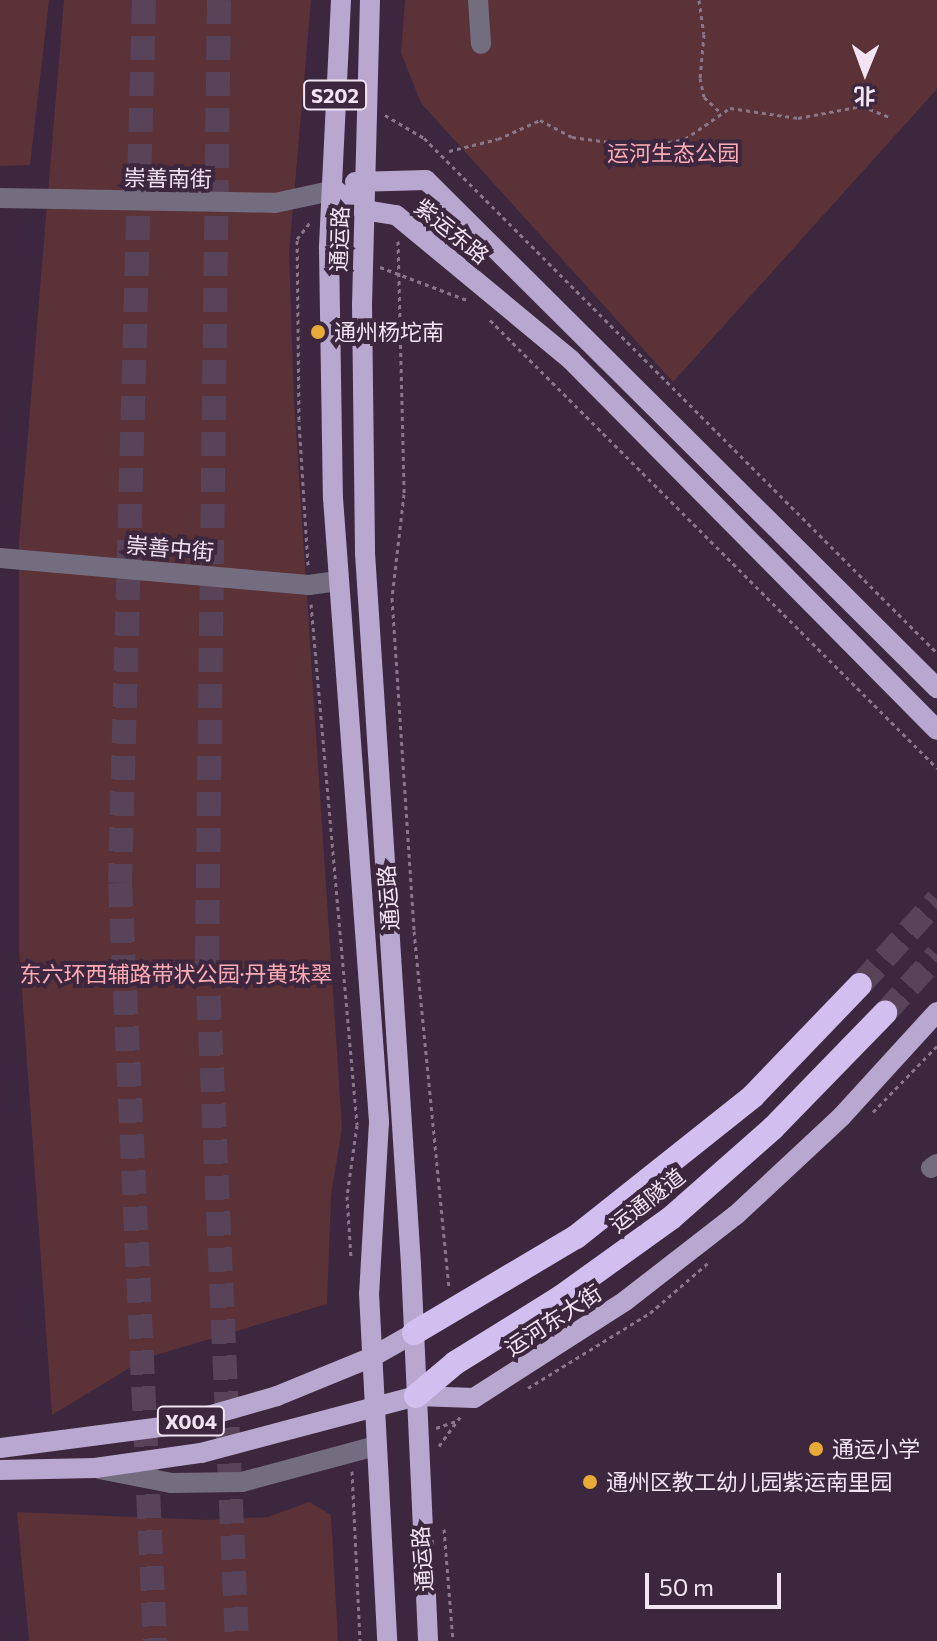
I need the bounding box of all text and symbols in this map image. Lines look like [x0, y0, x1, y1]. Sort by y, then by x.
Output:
north arrow [825, 32, 905, 112]
road number: S202 [303, 79, 367, 111]
text: 北 [853, 83, 876, 110]
park label: 运河生态公园 [607, 140, 739, 166]
street label: 崇善南街 [124, 164, 212, 192]
street label: 紫运东路 [409, 193, 495, 269]
street label: 通运路 [325, 206, 353, 272]
place label: 通州杨坨南 [334, 319, 444, 345]
marker: 通州杨坨南 [309, 323, 327, 341]
street label: 崇善中街 [125, 531, 215, 565]
street label: 通运路 [373, 864, 403, 932]
park label: 东六环西辅路带状公园·丹黄珠翠 [19, 961, 333, 987]
street label: 运通隧道 [604, 1163, 690, 1237]
street label: 运河东大街 [500, 1279, 606, 1361]
road number: X004 [155, 1405, 227, 1437]
place label: 通运小学 [832, 1436, 920, 1462]
marker: 通运小学 [807, 1440, 825, 1458]
place label: 通州区教工幼儿园紫运南里园 [606, 1469, 892, 1495]
marker: 通州区教工幼儿园紫运南里园 [581, 1473, 599, 1491]
street label: 通运路 [407, 1525, 437, 1593]
scale bar [649, 1557, 785, 1607]
text: 50 m [659, 1572, 714, 1601]

